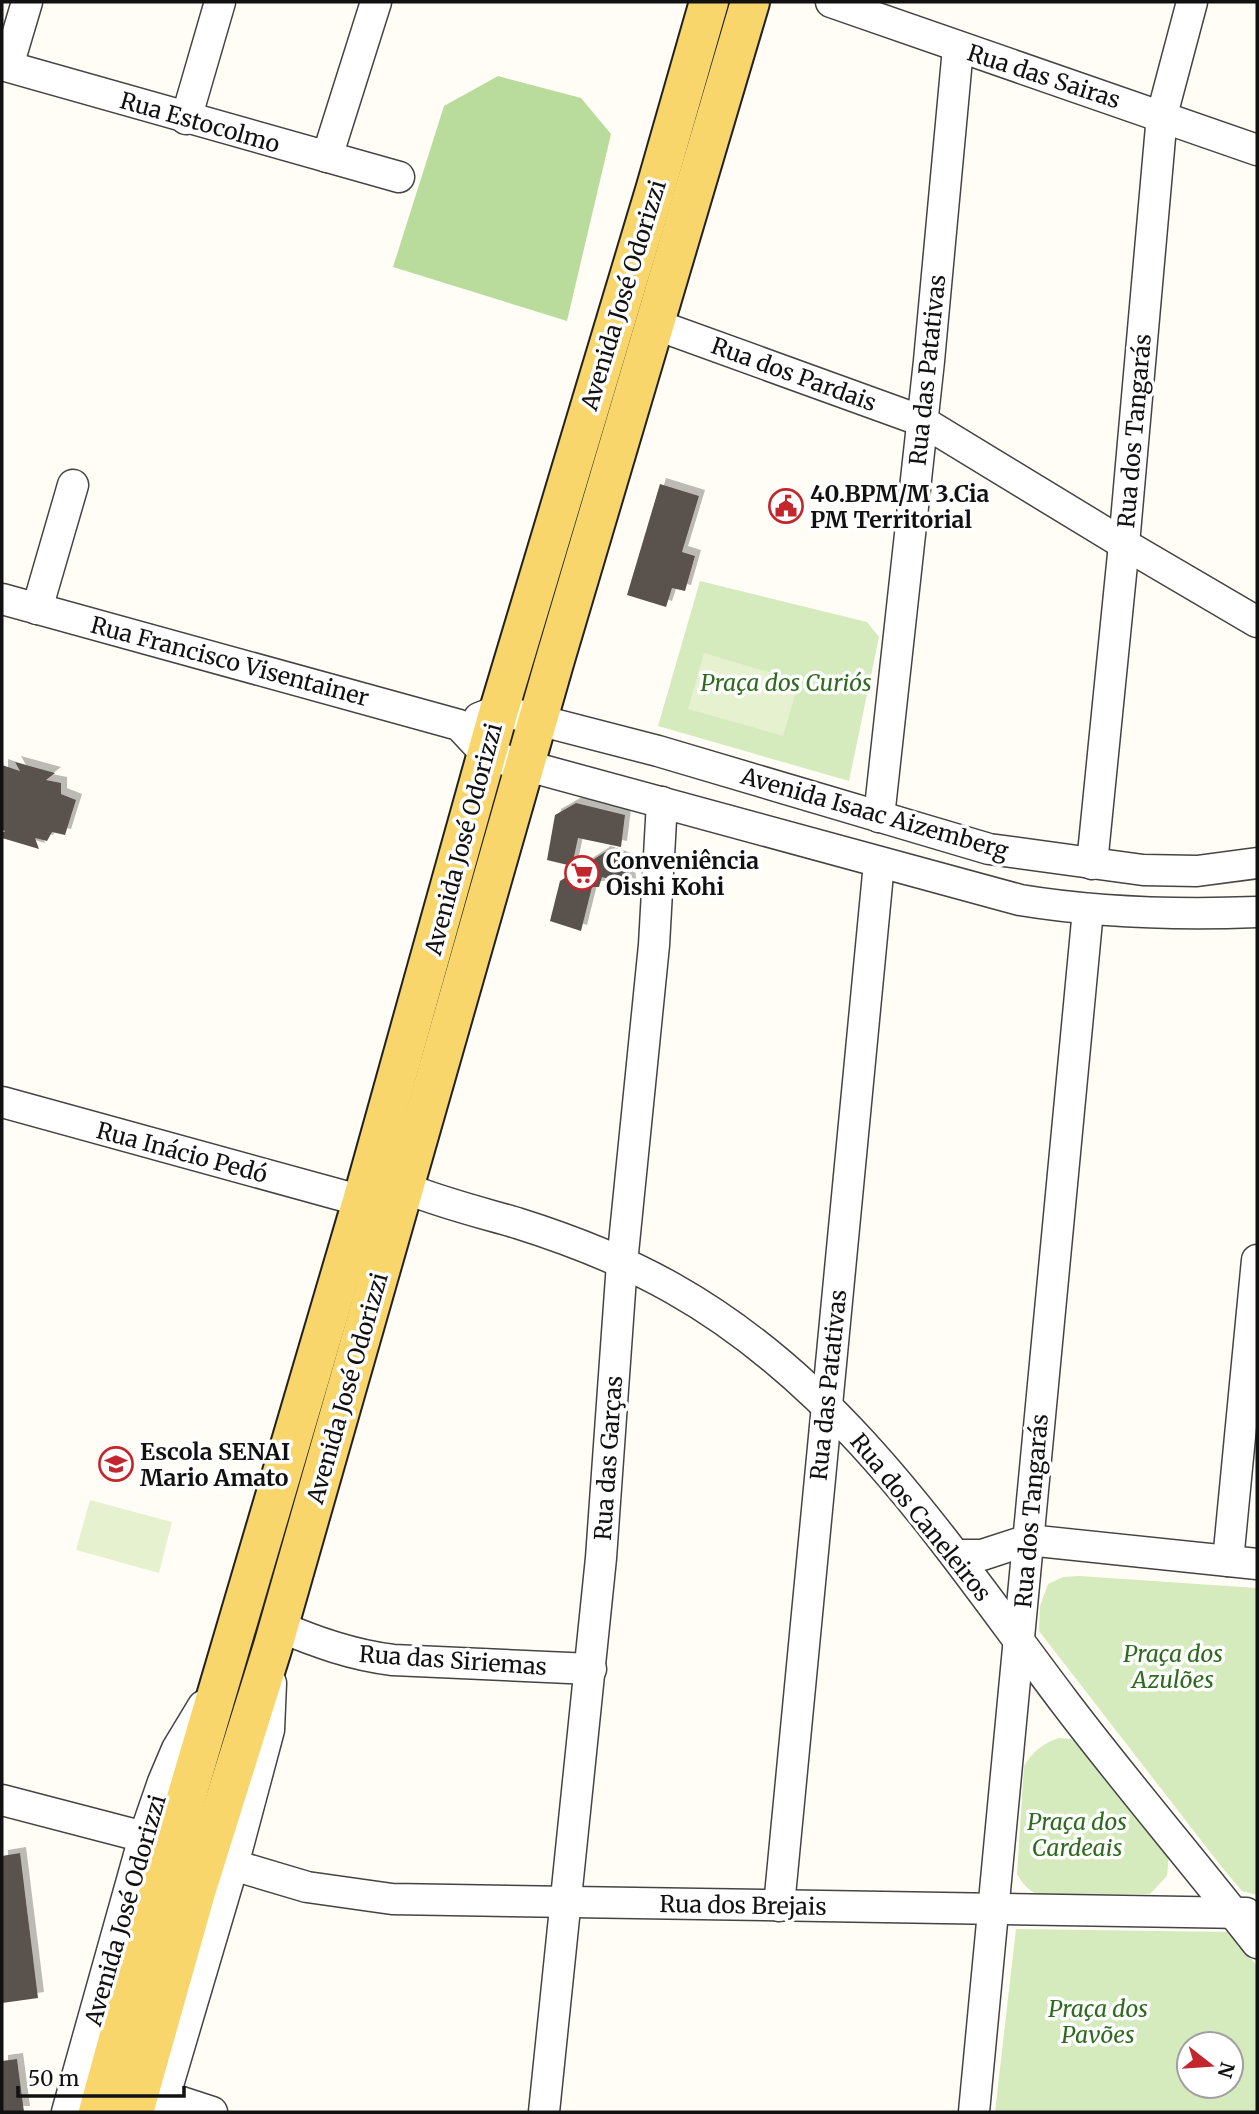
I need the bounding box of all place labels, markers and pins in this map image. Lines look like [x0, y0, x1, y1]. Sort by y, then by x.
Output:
place label: 40.BPM/M 3.Cia PM Territorial [810, 479, 990, 534]
public building icon: 40.BPM/M 3.Cia PM Territorial [767, 487, 805, 525]
place label: Conveniência Oishi Kohi [606, 846, 759, 901]
supermarket icon: Conveniência Oishi Kohi [563, 854, 601, 892]
place label: Escola SENAI Mario Amato [140, 1437, 290, 1492]
school or university icon: Escola SENAI Mario Amato [97, 1445, 135, 1483]

